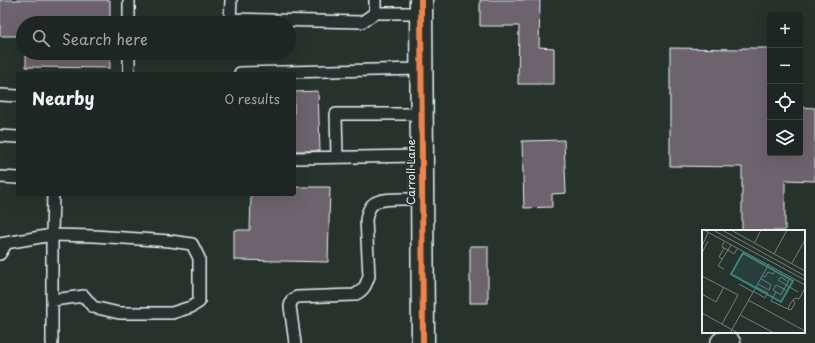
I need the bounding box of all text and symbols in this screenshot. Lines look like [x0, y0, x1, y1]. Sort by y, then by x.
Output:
map controls [767, 12, 803, 156]
button: + [767, 12, 803, 48]
search box [16, 16, 296, 60]
icon: search [30, 27, 52, 49]
text: Search here [62, 27, 148, 50]
button: − [767, 48, 803, 84]
button: locate [767, 84, 803, 120]
text: Nearby [32, 85, 94, 111]
text: 0 results [225, 89, 280, 108]
button: layers [767, 120, 803, 156]
street label: Carroll Lane [402, 139, 419, 205]
inset map [702, 230, 805, 333]

